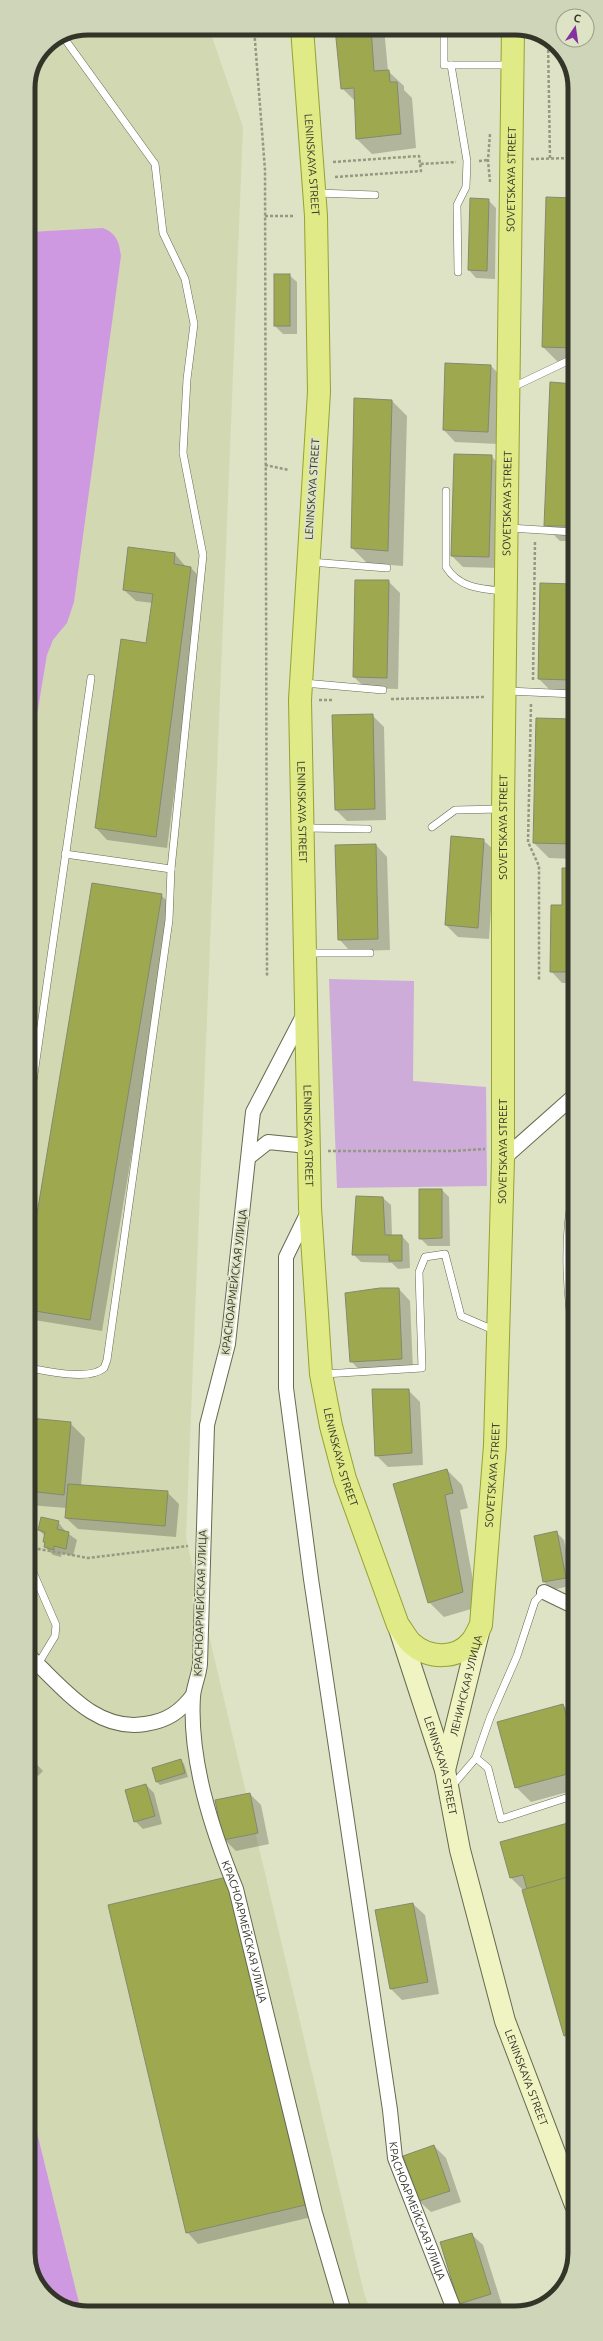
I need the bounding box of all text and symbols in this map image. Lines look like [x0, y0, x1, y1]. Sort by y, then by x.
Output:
north arrow [555, 8, 595, 48]
text: С [572, 12, 582, 25]
street label: LENINSKAYA STREET [302, 113, 322, 216]
street label: SOVETSKAYA STREET [504, 127, 518, 232]
street label: LENINSKAYA STREET [302, 438, 322, 540]
street label: SOVETSKAYA STREET [500, 451, 514, 556]
street label: LENINSKAYA STREET [295, 761, 309, 863]
street label: SOVETSKAYA STREET [497, 775, 509, 880]
street label: LENINSKAYA STREET [302, 1085, 316, 1187]
street label: SOVETSKAYA STREET [496, 1099, 509, 1204]
street label: КРАСНОАРМЕЙСКАЯ УЛИЦА [219, 1208, 249, 1356]
street label: LENINSKAYA STREET [322, 1407, 360, 1508]
street label: SOVETSKAYA STREET [483, 1422, 502, 1528]
street label: КРАСНОАРМЕЙСКАЯ УЛИЦА [191, 1529, 209, 1677]
street label: ЛЕНИНСКАЯ УЛИЦА [448, 1633, 484, 1737]
street label: LENINSKAYA STREET [422, 1715, 459, 1816]
street label: КРАСНОАРМЕЙСКАЯ УЛИЦА [219, 1859, 270, 2005]
street label: LENINSKAYA STREET [503, 2028, 550, 2127]
street label: КРАСНОАРМЕЙСКАЯ УЛИЦА [387, 2141, 448, 2282]

